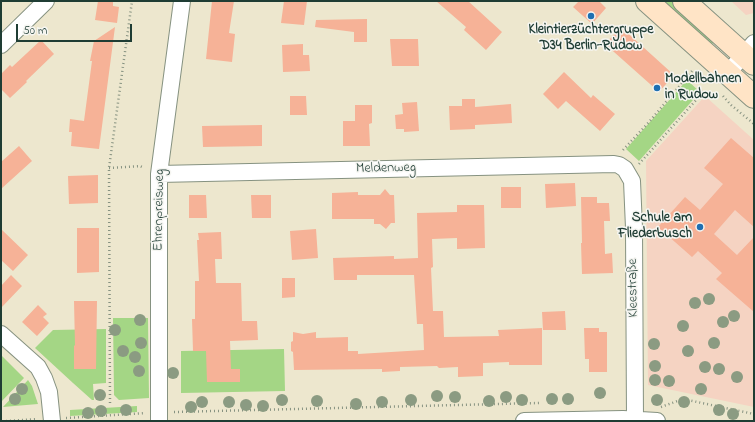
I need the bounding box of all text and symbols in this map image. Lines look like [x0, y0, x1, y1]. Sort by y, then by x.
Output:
marker: Kleintierzüchtergruppe D34 Berlin-Rudow [586, 11, 596, 21]
scale bar [18, 16, 134, 42]
text: 50 m [23, 22, 47, 40]
place label: Kleintierzüchtergruppe D34 Berlin-Rudow [529, 23, 653, 56]
place label: Modellbahnen in Rudow [665, 72, 741, 104]
marker: Modellbahnen in Rudow [652, 83, 662, 93]
street label: Meldenweg [356, 160, 416, 178]
street label: Ehrenpreisweg [151, 169, 169, 251]
place label: Schule am Fliederbusch [618, 211, 692, 244]
marker: Schule am Fliederbusch [695, 222, 705, 232]
street label: Kleestraße [625, 258, 643, 318]

